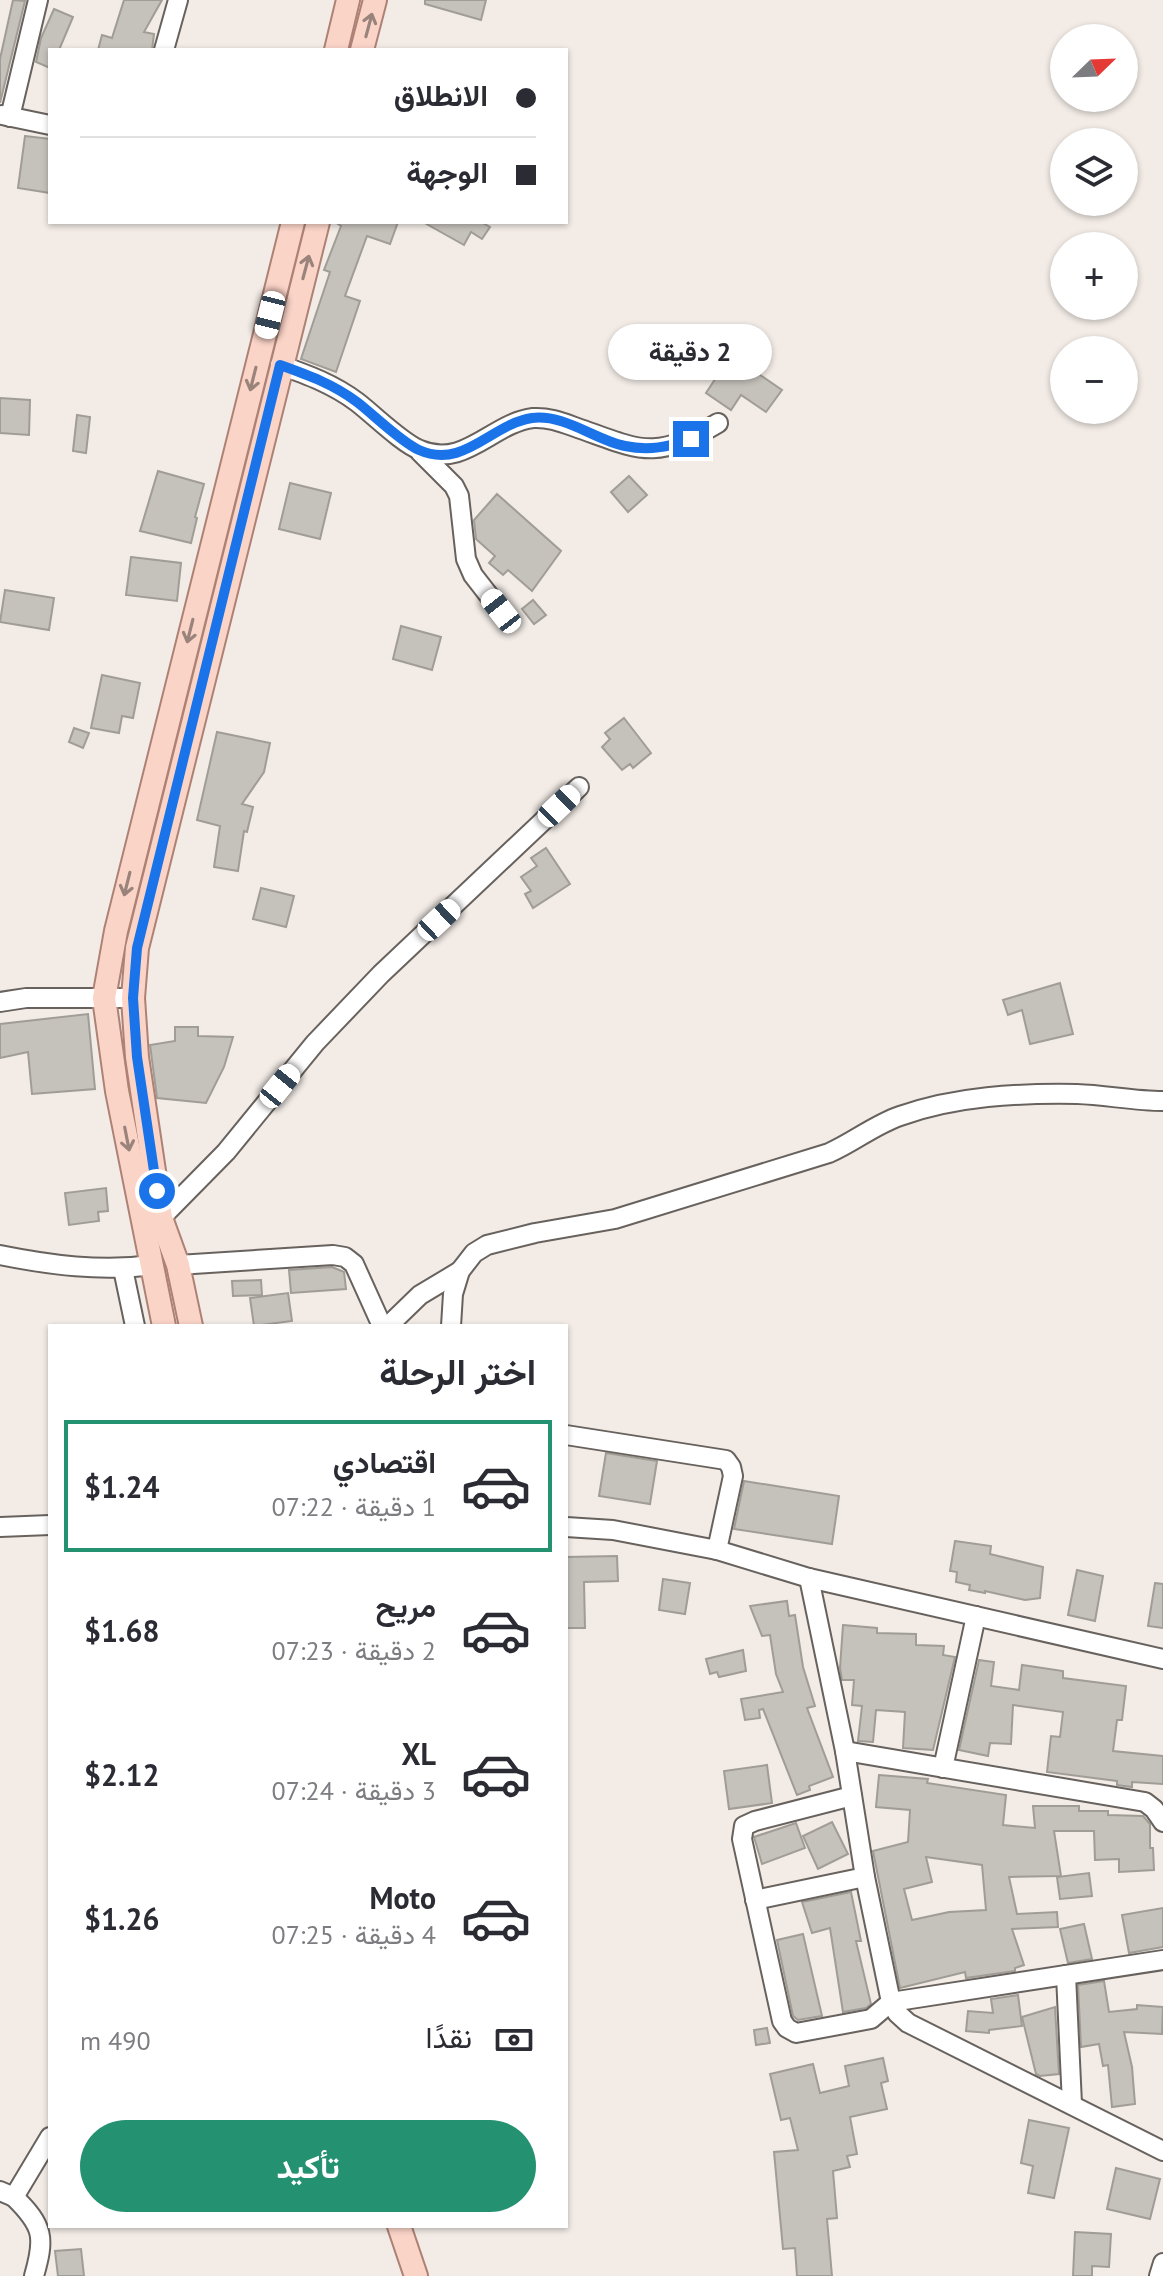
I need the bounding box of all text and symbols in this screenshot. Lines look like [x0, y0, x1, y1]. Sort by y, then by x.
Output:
one-way arrow [362, 13, 377, 38]
north arrow [1050, 24, 1138, 112]
map controls [1050, 24, 1138, 424]
text: الانطلاق [394, 75, 488, 114]
button: layers [1050, 128, 1138, 216]
text: الوجهة [406, 152, 488, 191]
button: + [1050, 232, 1138, 320]
one-way arrow [299, 254, 314, 280]
car [253, 289, 287, 341]
callout: 2 دقيقة [609, 323, 773, 379]
text: 2 دقيقة [649, 335, 731, 368]
button: − [1050, 336, 1138, 424]
one-way arrow [245, 366, 260, 392]
route end [673, 421, 709, 457]
car [477, 585, 525, 637]
one-way arrow [182, 618, 197, 644]
car [533, 781, 585, 831]
one-way arrow [119, 870, 134, 896]
car [413, 895, 465, 945]
car [256, 1060, 304, 1112]
one-way arrow [120, 1126, 135, 1152]
route start [139, 1173, 175, 1209]
text: اختر الرحلة [379, 1348, 536, 1395]
text: اقتصادي [333, 1442, 436, 1481]
icon: car [460, 1450, 532, 1522]
text: $1.24 [84, 1467, 159, 1506]
text: 1 دقيقة · 07:22 [272, 1490, 436, 1523]
text: مريح [376, 1586, 436, 1625]
icon: car [460, 1594, 532, 1666]
text: $1.68 [84, 1611, 159, 1650]
text: 2 دقيقة · 07:23 [272, 1634, 436, 1667]
text: XL [402, 1734, 436, 1773]
icon: car [460, 1738, 532, 1810]
text: $2.12 [84, 1755, 159, 1794]
text: 3 دقيقة · 07:24 [272, 1774, 436, 1807]
text: Moto [369, 1878, 436, 1917]
icon: car [460, 1882, 532, 1954]
text: $1.26 [84, 1899, 159, 1938]
text: 4 دقيقة · 07:25 [272, 1918, 436, 1951]
text: نقدًا [426, 2017, 472, 2056]
icon: cash [492, 2018, 536, 2062]
text: 490 m [80, 2024, 151, 2057]
button: تأكيد [80, 2120, 536, 2212]

